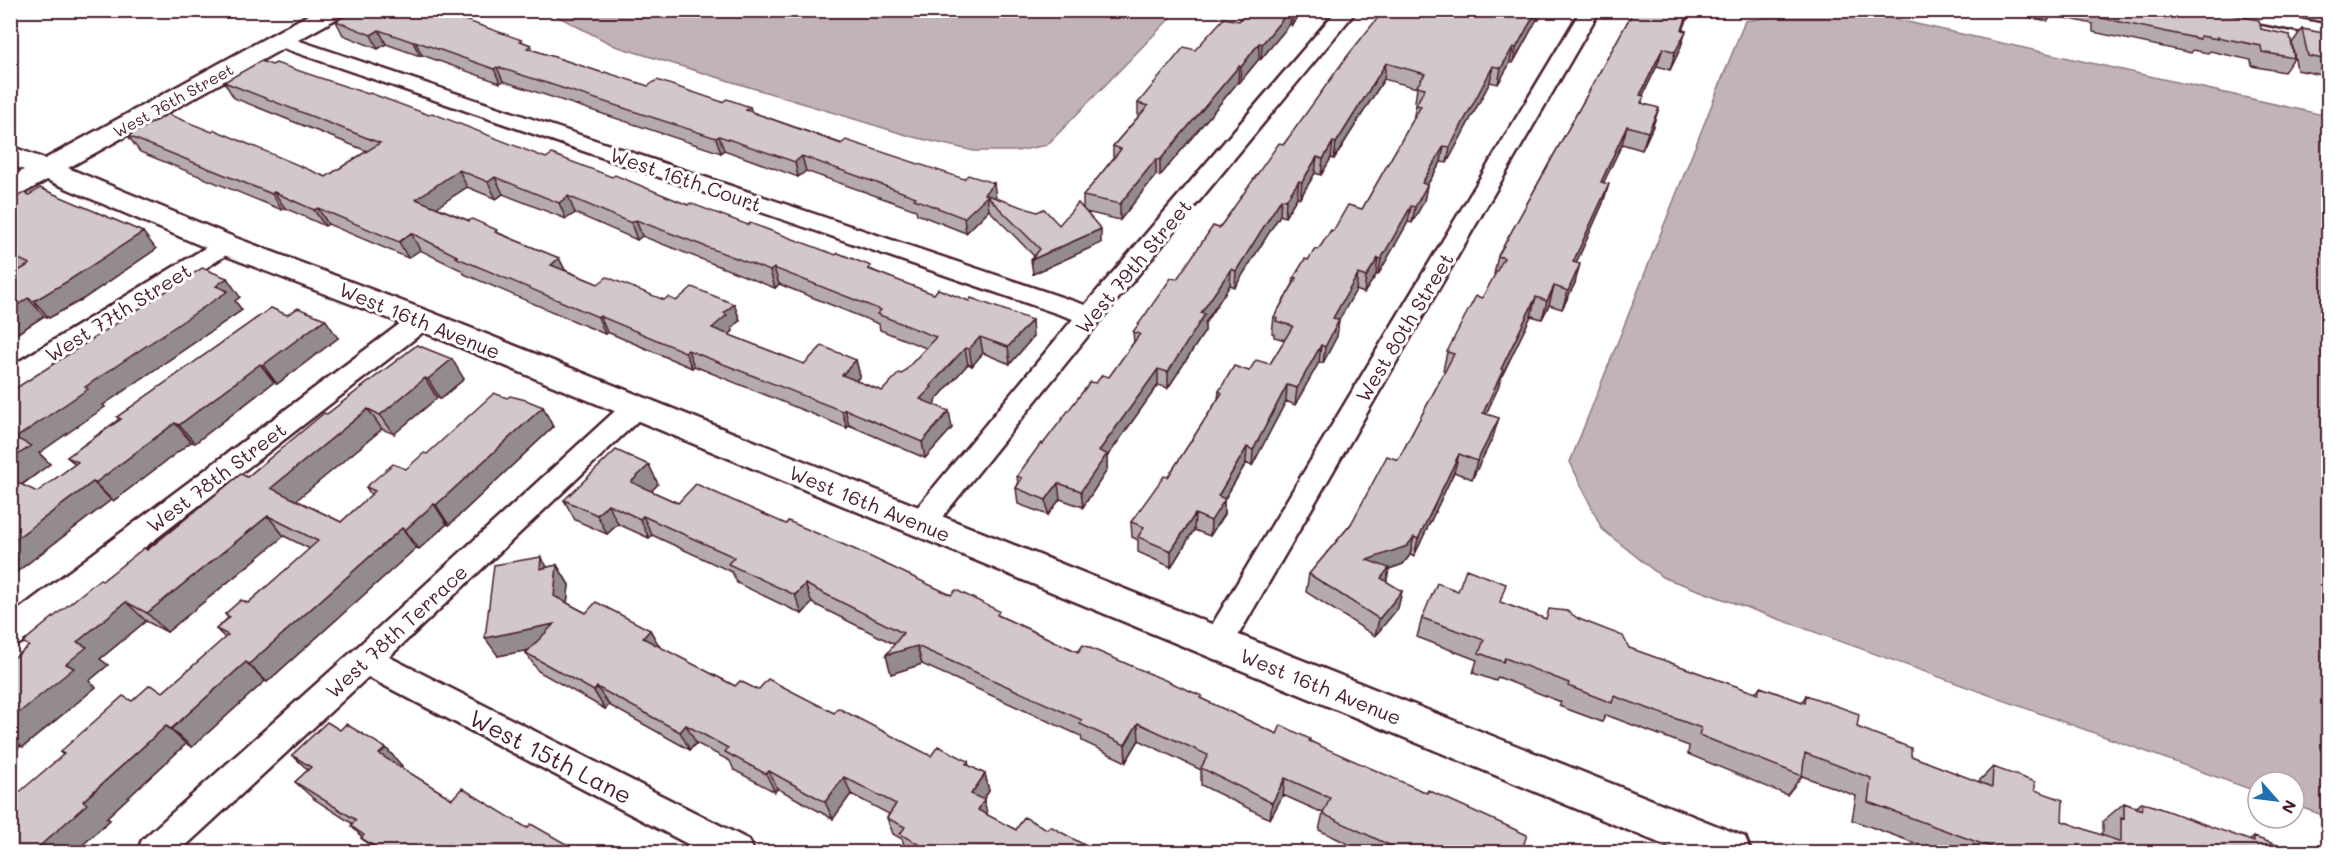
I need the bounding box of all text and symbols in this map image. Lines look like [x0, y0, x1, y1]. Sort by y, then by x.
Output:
street label: West 76th Street [109, 58, 237, 142]
street label: West 16th Court [607, 141, 765, 217]
street label: West 79th Street [1069, 193, 1197, 339]
street label: West 80th Street [1349, 248, 1459, 406]
street label: West 77th Street [40, 257, 196, 367]
street label: West 16th Avenue [336, 276, 504, 364]
street label: West 78th Street [141, 416, 291, 538]
street label: West 16th Avenue [786, 459, 954, 547]
street label: West 78th Terrace [320, 558, 472, 704]
street label: West 16th Avenue [1237, 642, 1405, 730]
street label: West 15th Lane [465, 702, 637, 810]
north arrow [2246, 770, 2306, 830]
text: N [2278, 797, 2302, 818]

